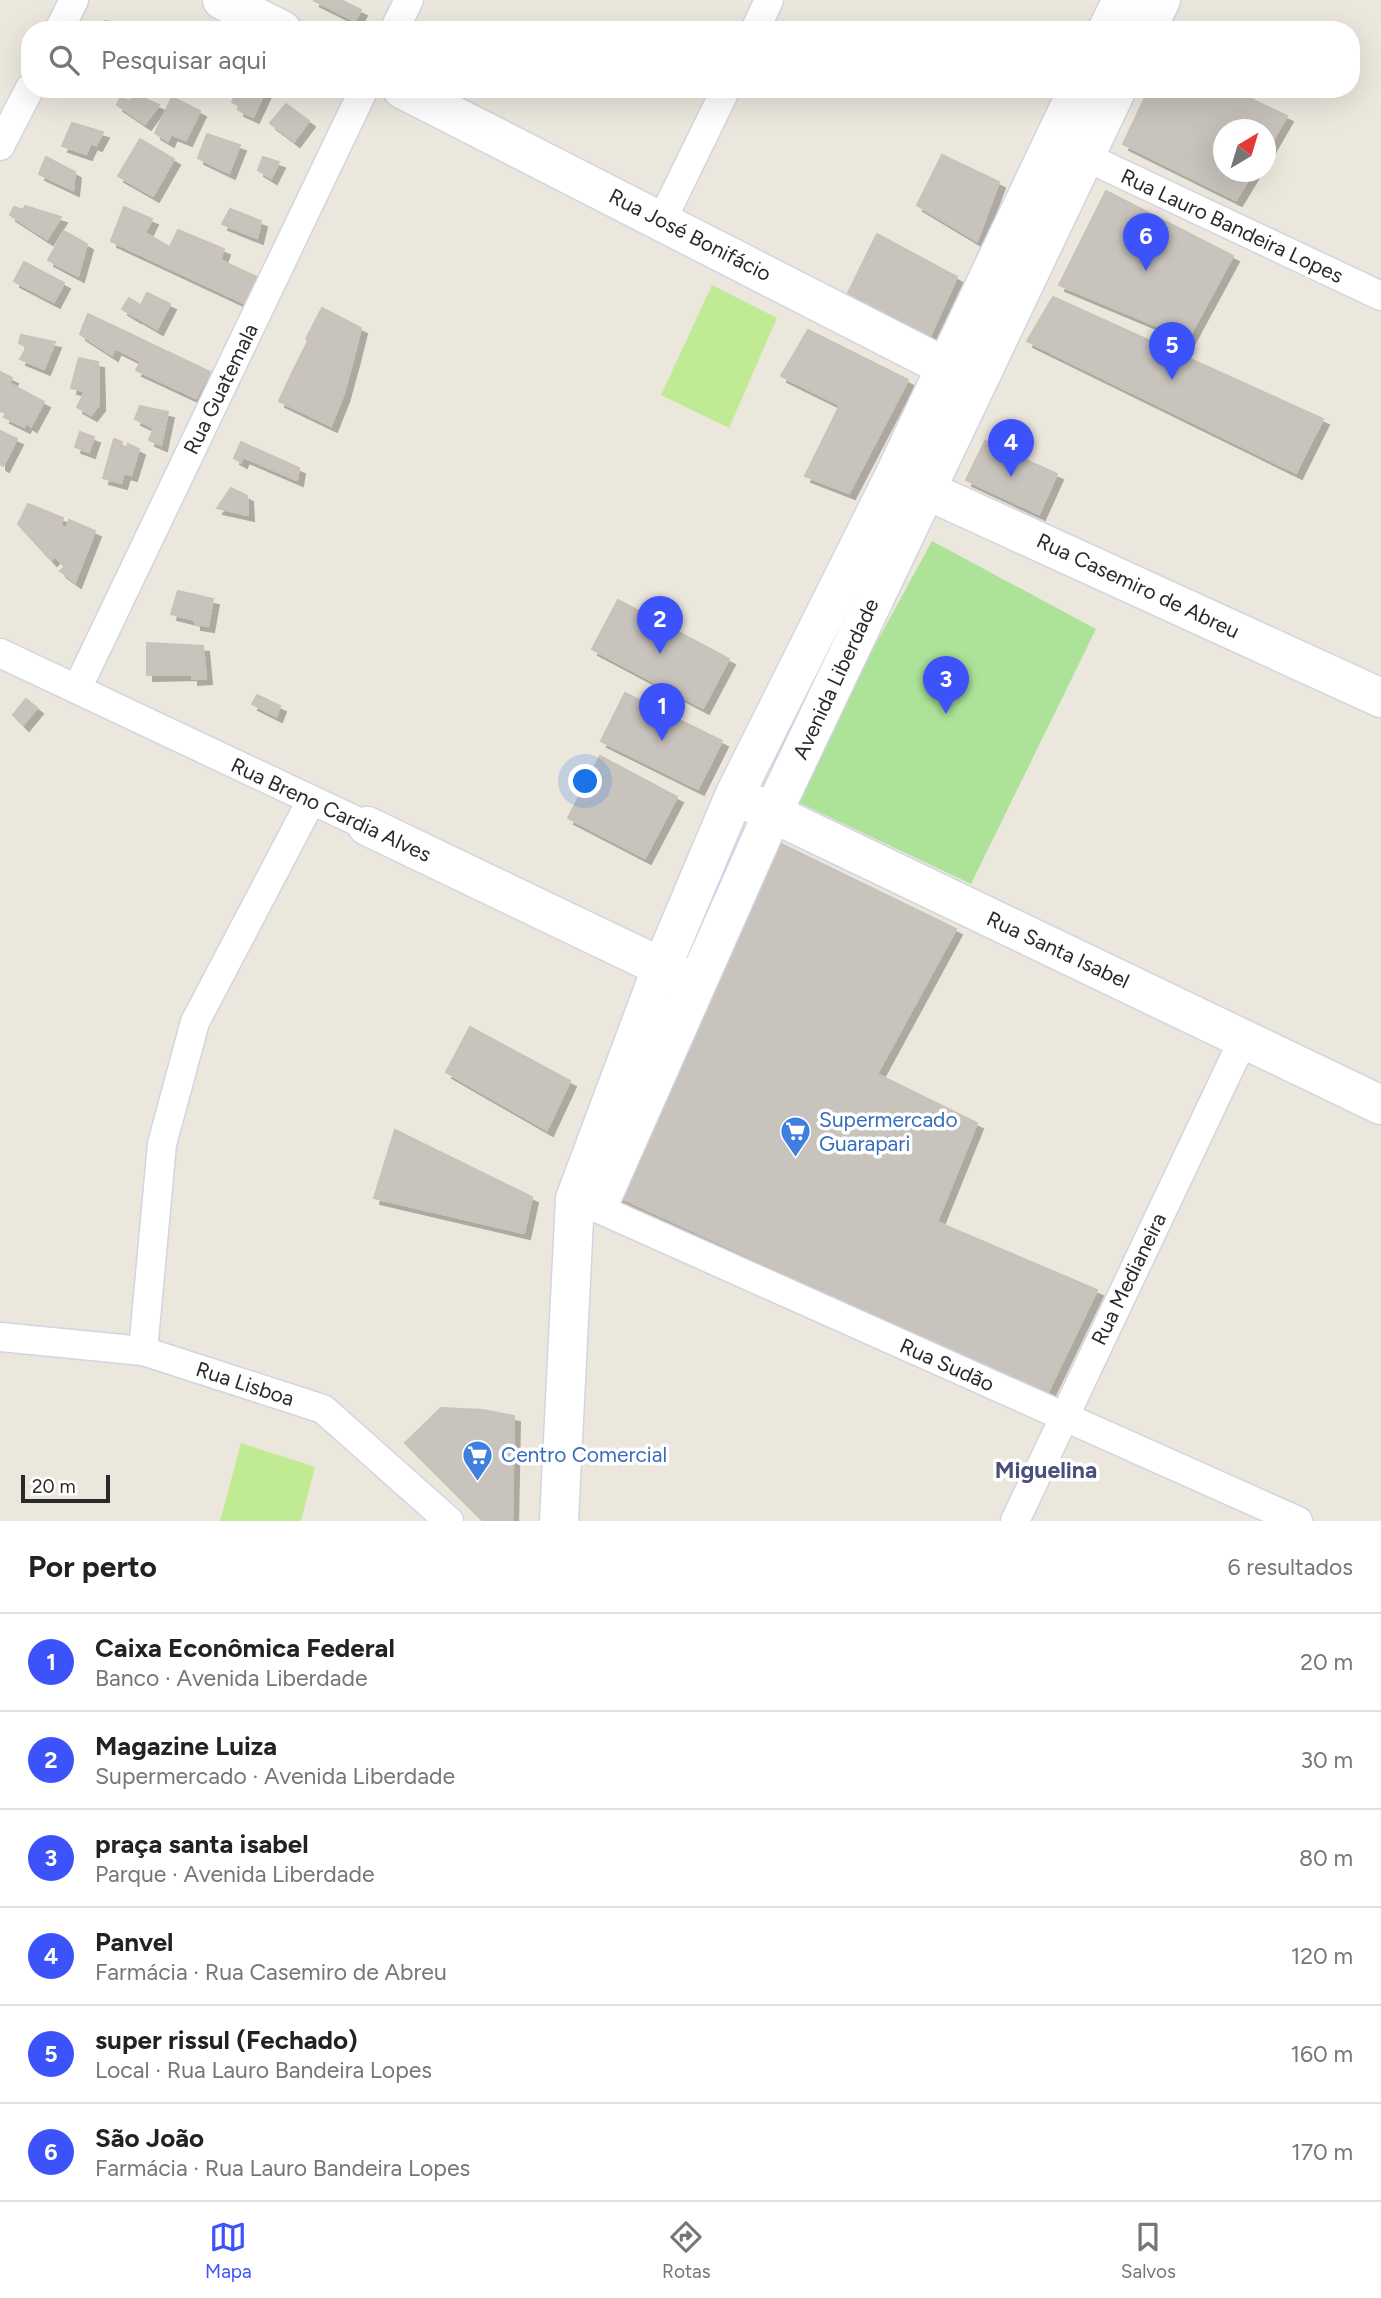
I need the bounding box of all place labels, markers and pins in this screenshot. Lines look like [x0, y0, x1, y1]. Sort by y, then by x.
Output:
pin: 6 [1123, 213, 1169, 271]
pin: 5 [1149, 322, 1195, 380]
pin: 4 [988, 419, 1034, 477]
pin: 2 [637, 596, 683, 654]
pin: 3 [923, 656, 969, 714]
pin: 1 [639, 683, 685, 741]
place label: Supermercado Guarapari [819, 1107, 958, 1156]
supermarket icon: Supermercado Guarapari [779, 1115, 813, 1159]
supermarket icon: Centro Comercial [461, 1438, 495, 1482]
place label: Centro Comercial [501, 1442, 667, 1467]

